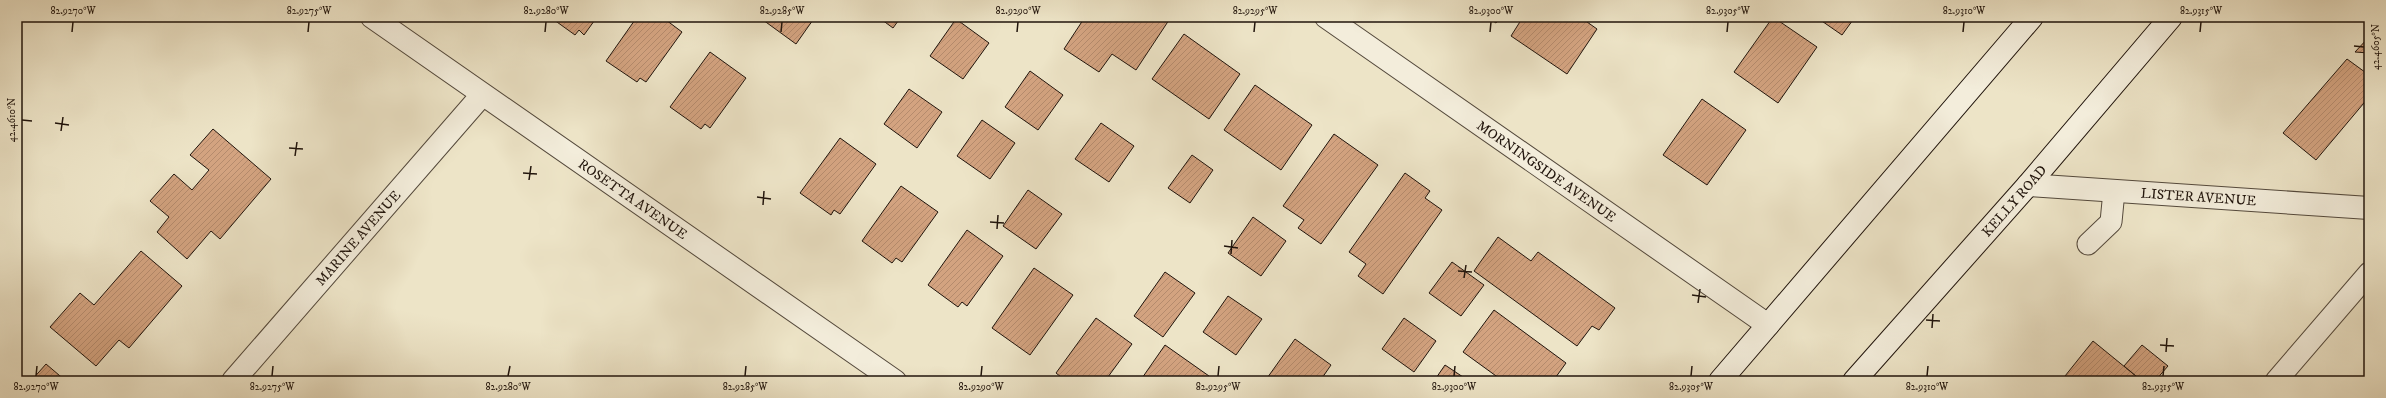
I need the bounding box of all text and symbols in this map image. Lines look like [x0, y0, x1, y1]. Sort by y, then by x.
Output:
text: 82.9270°W [50, 5, 96, 17]
text: 82.9275°W [287, 5, 332, 17]
text: 82.9280°W [523, 5, 569, 17]
text: 82.9285°W [760, 5, 805, 17]
text: 82.9290°W [995, 5, 1041, 17]
text: 82.9295°W [1233, 5, 1278, 17]
text: 82.9300°W [1469, 5, 1514, 17]
text: 82.9305°W [1706, 5, 1751, 17]
text: 82.9310°W [1943, 5, 1986, 17]
text: 82.9315°W [2180, 5, 2223, 17]
text: 42.4605°N [2370, 24, 2382, 70]
text: 42.4610°N [6, 98, 18, 142]
street label: MORNINGSIDE AVENUE [1473, 117, 1619, 227]
street label: ROSETTA AVENUE [574, 155, 691, 244]
street label: KELLY ROAD [1978, 162, 2051, 241]
street label: LISTER AVENUE [2140, 185, 2257, 210]
street label: MARINE AVENUE [312, 187, 405, 290]
text: 82.9270°W [13, 381, 59, 393]
text: 82.9275°W [250, 381, 295, 393]
text: 82.9280°W [485, 381, 531, 393]
text: 82.9285°W [723, 381, 768, 393]
text: 82.9290°W [958, 381, 1004, 393]
text: 82.9295°W [1196, 381, 1241, 393]
text: 82.9300°W [1432, 381, 1477, 393]
text: 82.9305°W [1669, 381, 1714, 393]
text: 82.9310°W [1906, 381, 1949, 393]
text: 82.9315°W [2142, 381, 2185, 393]

